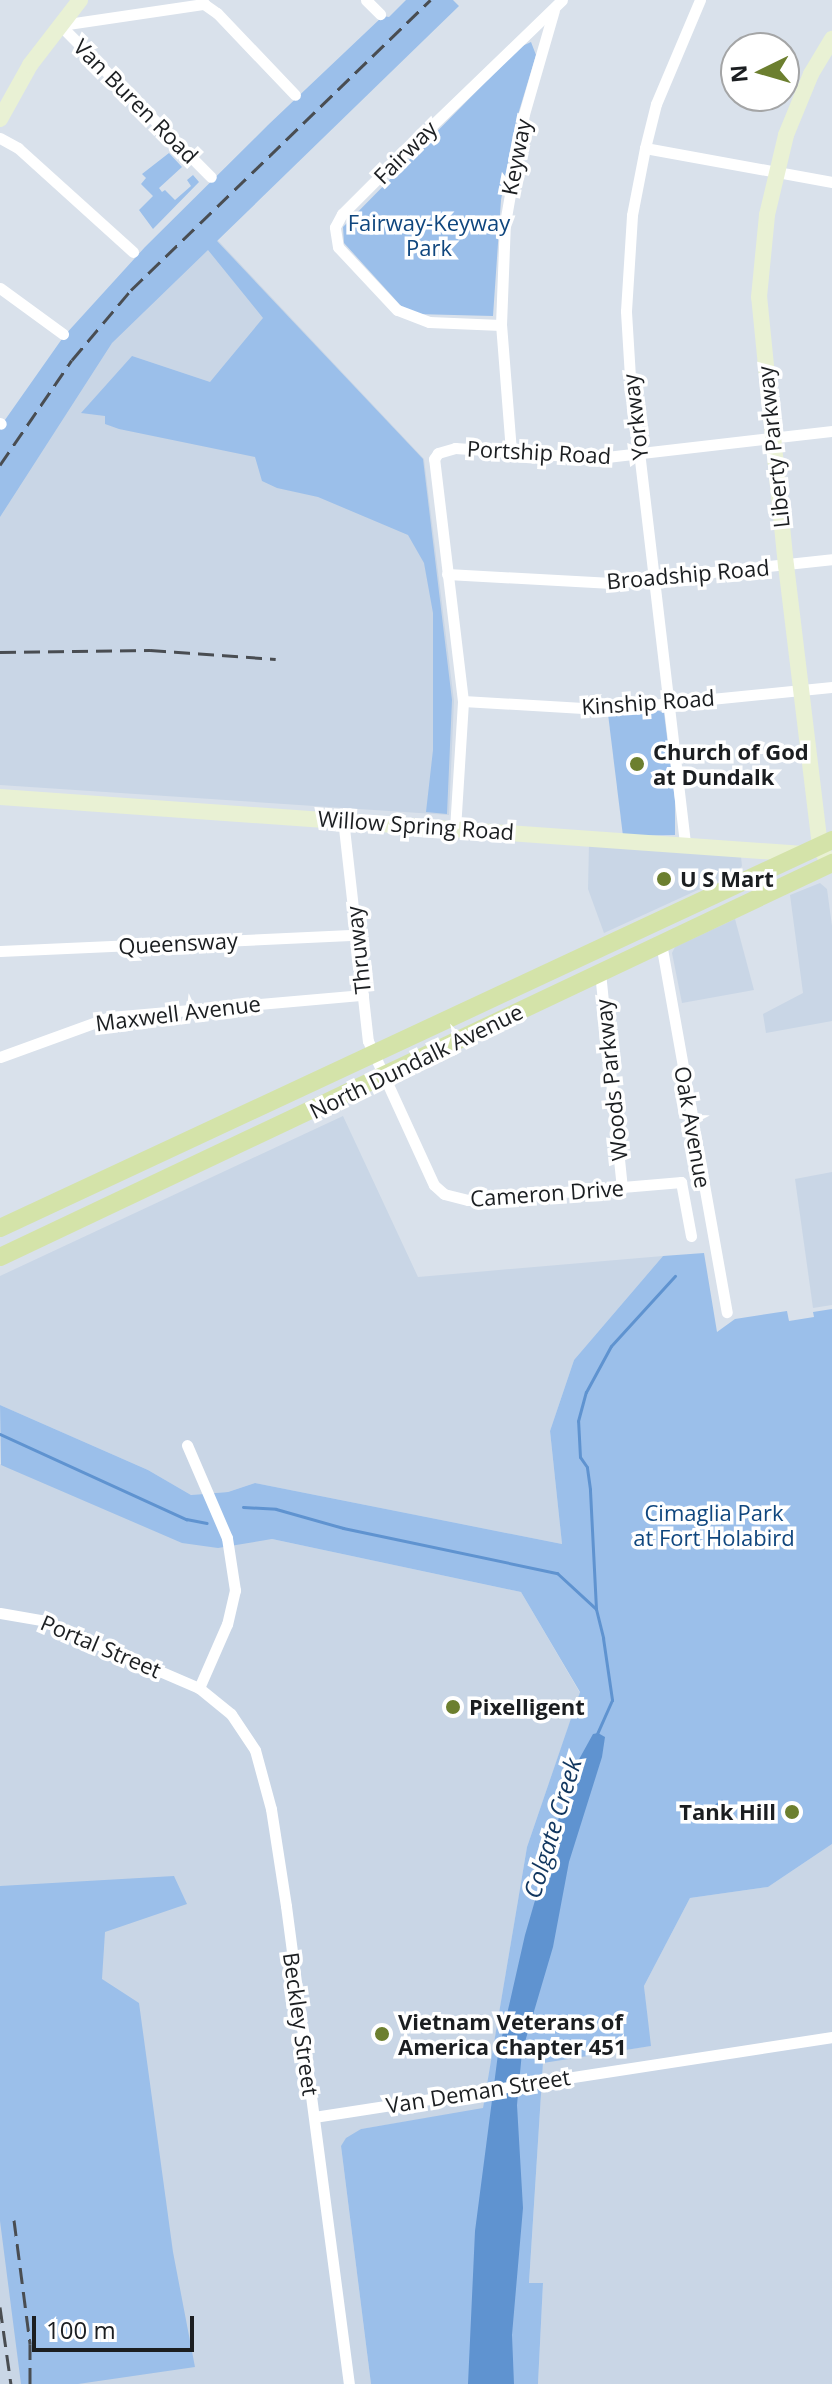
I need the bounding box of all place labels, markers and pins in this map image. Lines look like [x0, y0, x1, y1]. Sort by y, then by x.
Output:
place label: Church of God at Dundalk [653, 738, 809, 790]
marker: Church of God at Dundalk [628, 755, 646, 773]
place label: U S Mart [680, 866, 774, 892]
marker: U S Mart [655, 870, 673, 888]
place label: Pixelligent [469, 1694, 585, 1720]
marker: Pixelligent [444, 1698, 462, 1716]
place label: Tank Hill [679, 1799, 776, 1825]
marker: Tank Hill [783, 1803, 801, 1821]
place label: Vietnam Veterans of America Chapter 451 [398, 2008, 626, 2060]
marker: Vietnam Veterans of America Chapter 451 [373, 2025, 391, 2043]

